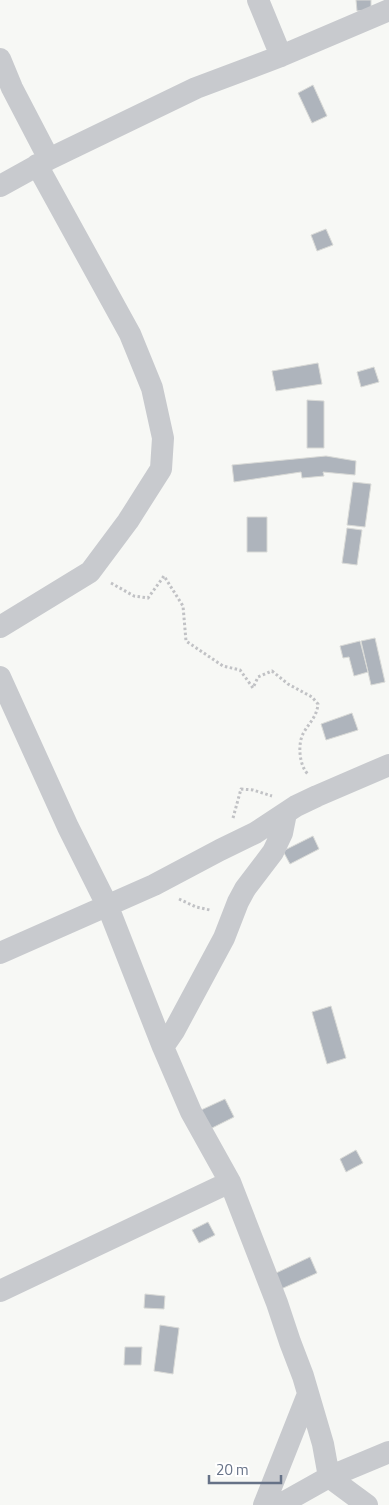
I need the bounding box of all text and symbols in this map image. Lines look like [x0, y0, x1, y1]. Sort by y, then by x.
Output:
scale bar [209, 1452, 282, 1484]
text: 20 m [216, 1458, 249, 1481]

